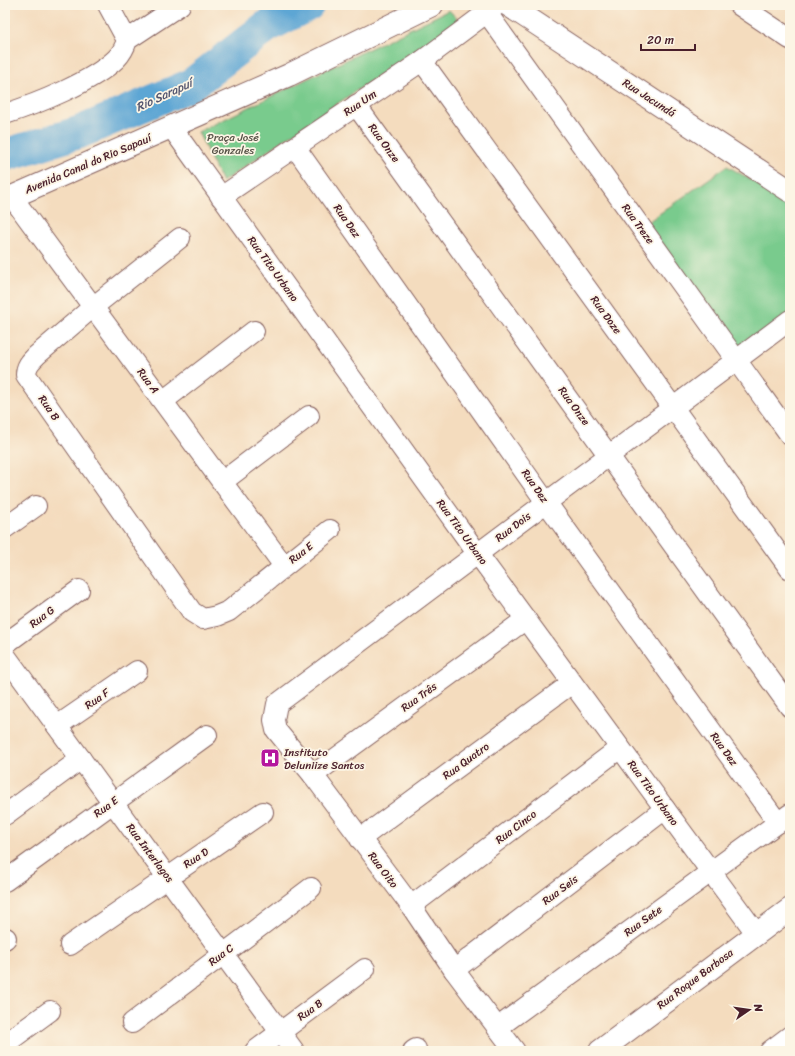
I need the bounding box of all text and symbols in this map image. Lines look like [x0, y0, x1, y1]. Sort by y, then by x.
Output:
scale bar [641, 26, 695, 52]
text: 20 m [647, 29, 674, 51]
water label: Rio Sarapuí [132, 71, 199, 118]
street label: Rua Jacundá [619, 74, 680, 123]
street label: Rua Um [339, 85, 381, 121]
street label: Rua Onze [363, 119, 405, 167]
street label: Avenida Canal do Rio Sapauí [21, 128, 156, 200]
park label: Praça José Gonzales [207, 128, 259, 160]
street label: Rua Dez [328, 200, 366, 243]
street label: Rua Treze [617, 200, 660, 249]
street label: Rua Tito Urbano [242, 232, 304, 306]
street label: Rua Doze [585, 292, 627, 339]
street label: Rua A [132, 364, 164, 398]
street label: Rua Onze [553, 382, 595, 430]
street label: Rua B [33, 391, 65, 425]
street label: Rua Dez [516, 465, 554, 508]
street label: Rua Tito Urbano [431, 495, 493, 569]
street label: Rua Dois [491, 506, 536, 547]
street label: Rua E [284, 537, 318, 569]
street label: Rua G [25, 601, 59, 633]
street label: Rua Três [397, 677, 442, 717]
street label: Rua F [81, 683, 114, 715]
street label: Rua Dez [705, 728, 743, 771]
street label: Rua Quatro [438, 737, 494, 785]
place label: Instituto Deluniize Santos [283, 743, 365, 775]
hospital icon: Instituto Deluniize Santos [259, 747, 281, 769]
street label: Rua Tito Urbano [622, 756, 684, 830]
street label: Rua E [89, 791, 123, 823]
street label: Rua Cinco [491, 805, 541, 849]
street label: Rua Interlagos [121, 819, 179, 887]
street label: Rua D [179, 842, 213, 874]
street label: Rua Oito [363, 848, 403, 893]
street label: Rua Seis [538, 869, 583, 910]
street label: Rua Sete [620, 900, 667, 942]
street label: Rua C [204, 939, 238, 971]
street label: Rua Roque Barbosa [653, 943, 738, 1014]
north arrow [729, 990, 769, 1030]
street label: Rua B [293, 994, 327, 1026]
text: N [748, 1001, 768, 1014]

